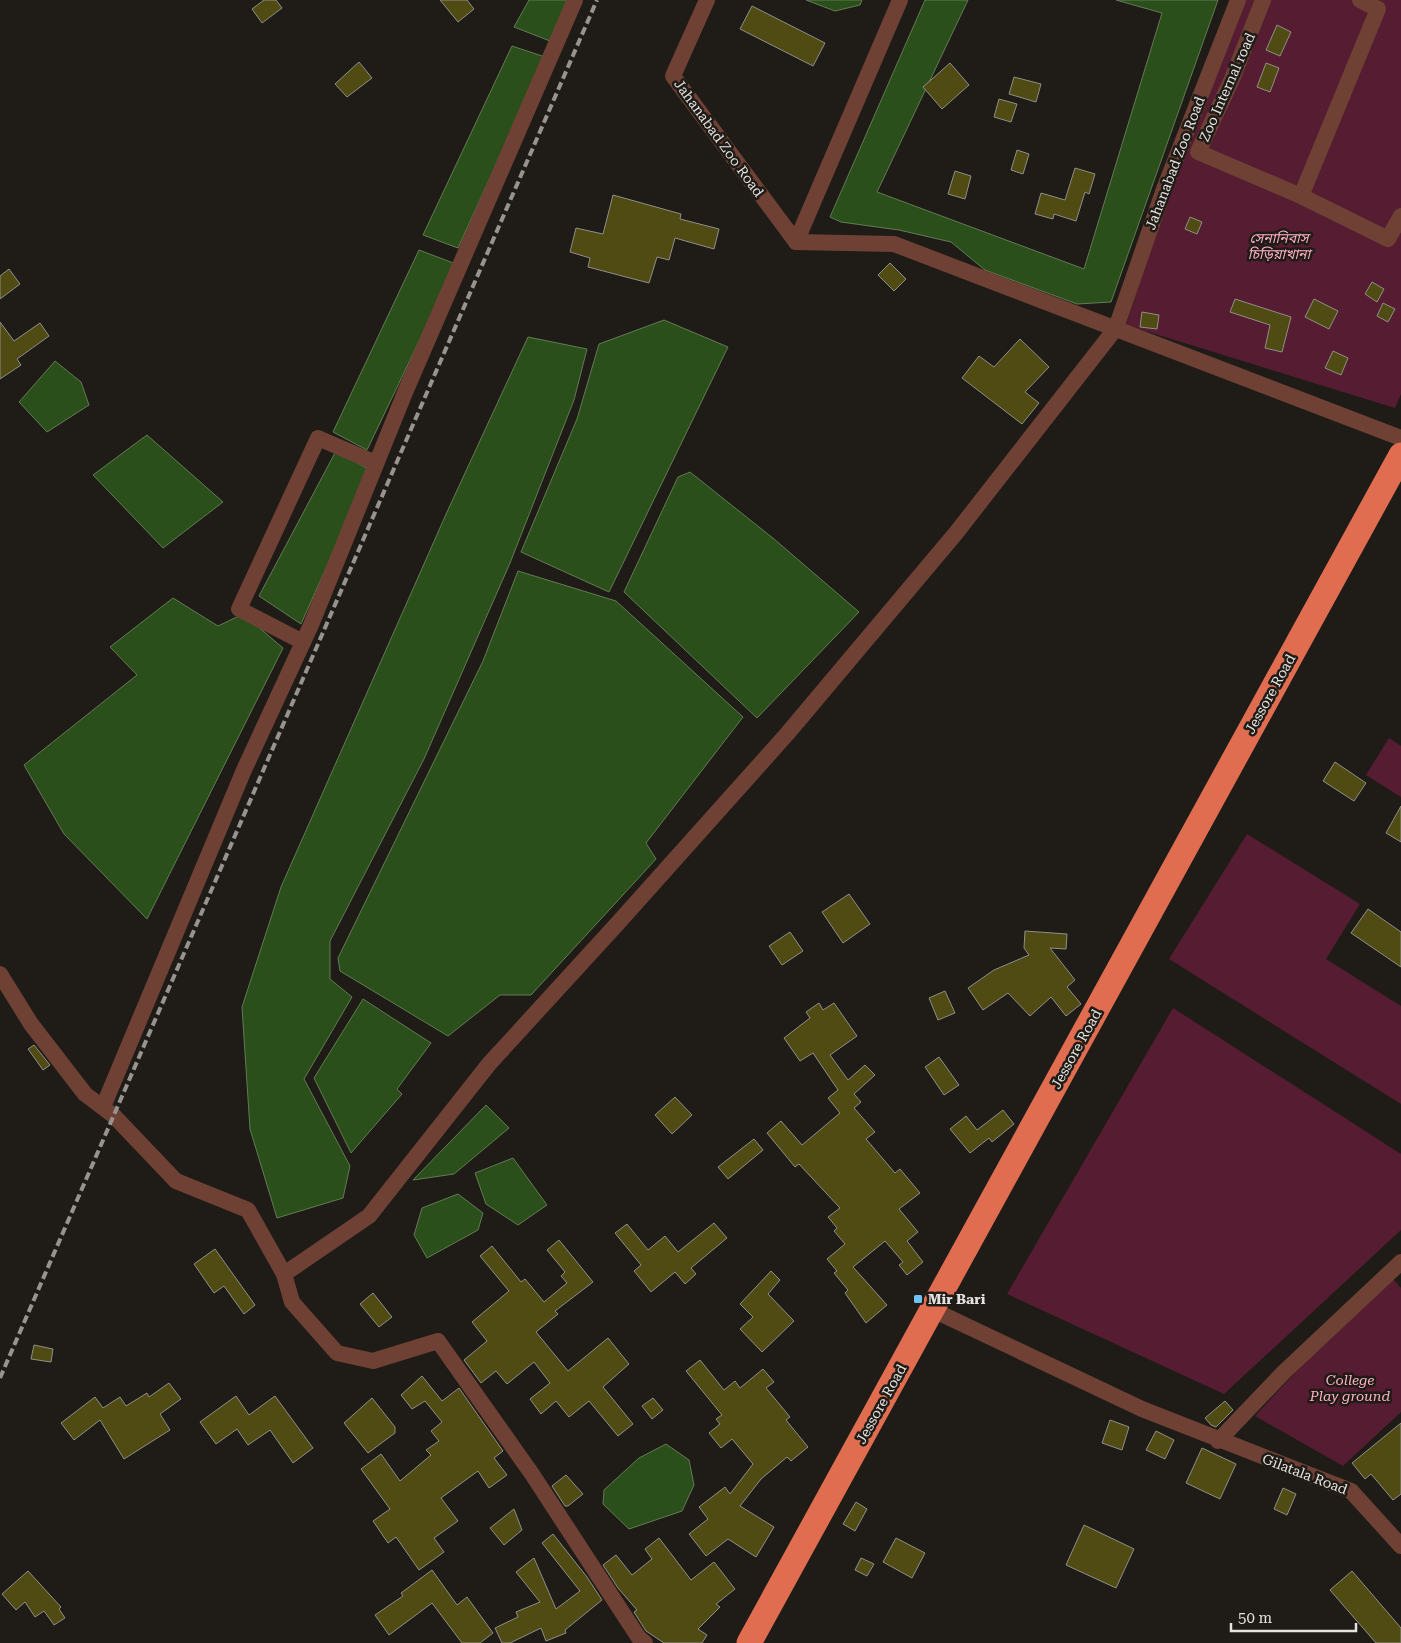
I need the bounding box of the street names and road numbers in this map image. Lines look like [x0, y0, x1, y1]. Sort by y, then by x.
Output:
street label: Zoo Internal road [1196, 30, 1258, 144]
street label: Jahanabad Zoo Road [671, 76, 767, 200]
street label: Jahanabad Zoo Road [1142, 94, 1208, 232]
street label: Jessore Road [1242, 651, 1298, 737]
street label: Jessore Road [1048, 1006, 1104, 1092]
street label: Jessore Road [853, 1361, 909, 1447]
street label: Gilatala Road [1260, 1450, 1350, 1498]

